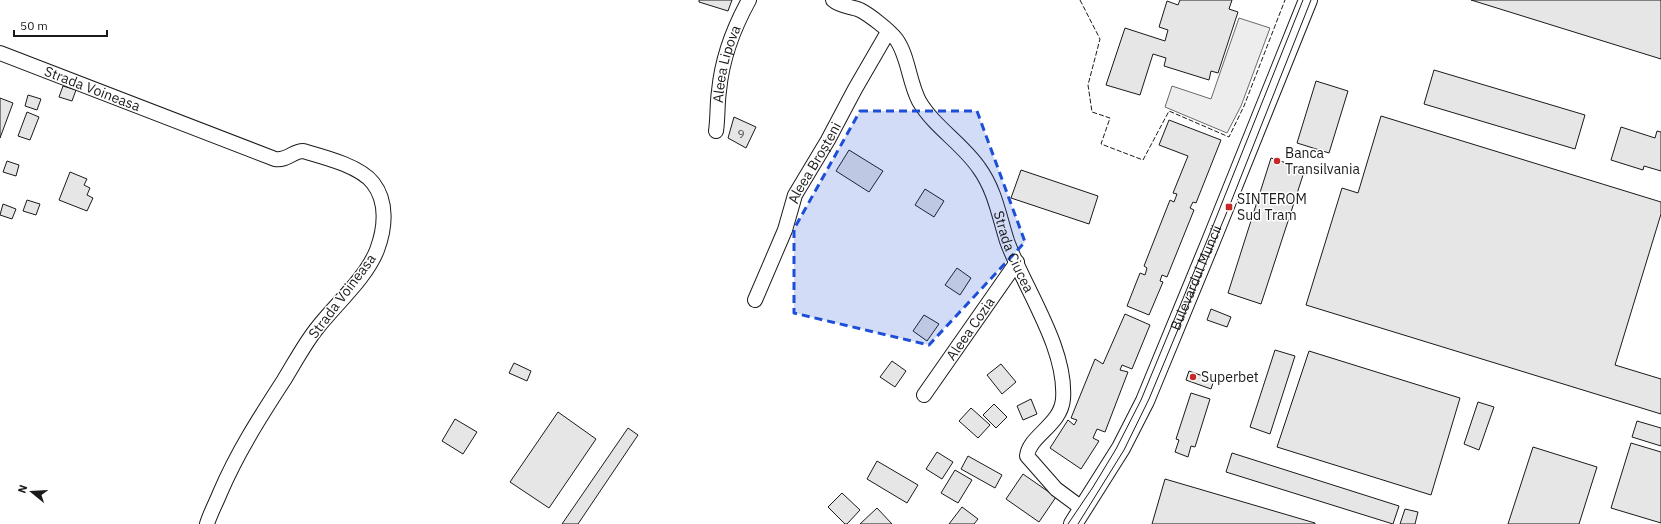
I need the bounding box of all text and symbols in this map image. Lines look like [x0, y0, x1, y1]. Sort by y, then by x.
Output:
scale bar [14, 12, 107, 38]
text: 50 m [20, 18, 48, 33]
street label: Aleea Lipova [709, 22, 745, 104]
street label: Strada Voineasa [42, 62, 143, 115]
street label: Aleea Broșteni [784, 119, 845, 206]
house number: 9 [737, 126, 745, 141]
place label: Banca Transilvania [1285, 144, 1361, 178]
marker: Banca Transilvania [1272, 156, 1282, 166]
place label: SINTEROM Sud Tram [1237, 190, 1307, 224]
marker: SINTEROM Sud Tram [1224, 202, 1234, 212]
street label: Strada Ciucea [990, 209, 1038, 296]
street label: Bulevardul Muncii [1166, 222, 1225, 333]
street label: Strada Voineasa [304, 250, 380, 342]
street label: Aleea Cozia [942, 293, 999, 364]
place label: Superbet [1201, 368, 1259, 386]
marker: Superbet [1188, 372, 1198, 382]
north arrow [12, 472, 52, 512]
text: N [15, 483, 30, 495]

